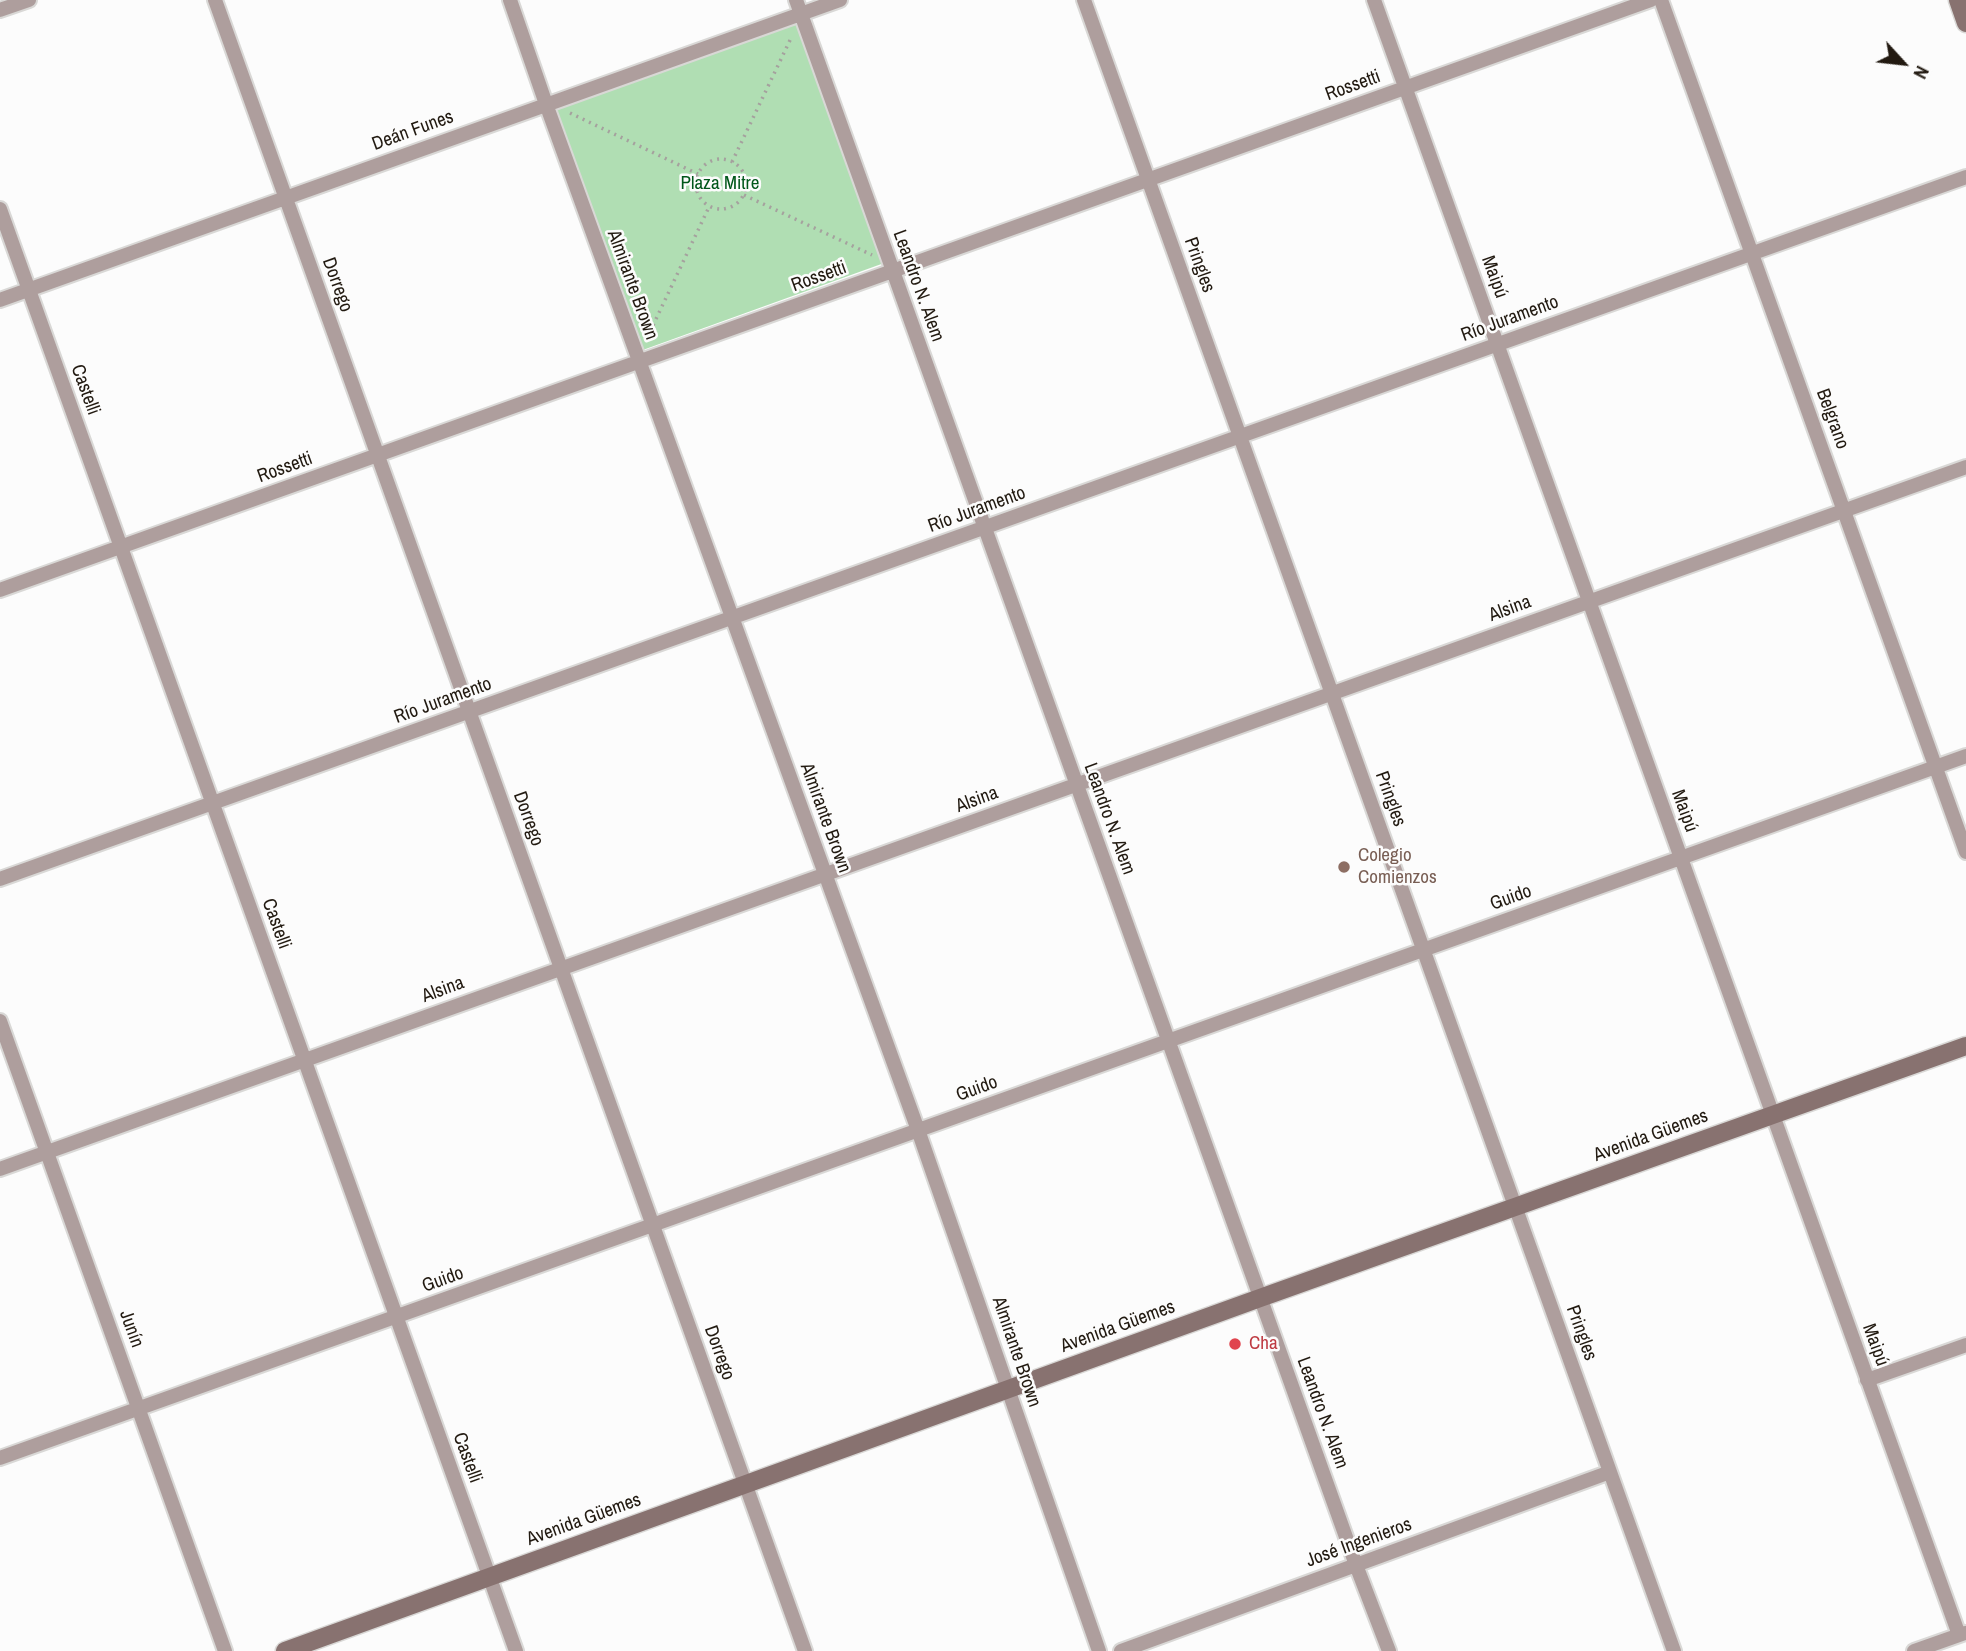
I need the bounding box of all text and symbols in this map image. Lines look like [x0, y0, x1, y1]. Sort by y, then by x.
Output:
north arrow [1868, 28, 1938, 98]
text: N [1908, 62, 1936, 83]
street label: Rossetti [1322, 66, 1384, 106]
street label: Deán Funes [369, 106, 457, 156]
park label: Plaza Mitre [681, 173, 759, 195]
street label: Almirante Brown [602, 227, 662, 343]
street label: Leandro N. Alem [887, 227, 949, 345]
street label: Pringles [1179, 234, 1219, 296]
street label: Maipú [1476, 253, 1512, 301]
street label: Dorrego [317, 255, 357, 315]
street label: Rossetti [788, 257, 850, 297]
street label: Río Juramento [1458, 291, 1562, 347]
street label: Castelli [65, 362, 105, 418]
street label: Belgrano [1811, 386, 1853, 452]
street label: Rossetti [254, 448, 316, 488]
street label: Río Juramento [925, 482, 1029, 538]
street label: Alsina [1486, 591, 1534, 627]
street label: Río Juramento [391, 673, 495, 729]
street label: Almirante Brown [795, 760, 855, 876]
street label: Leandro N. Alem [1078, 760, 1140, 878]
street label: Pringles [1370, 768, 1410, 830]
street label: Alsina [953, 782, 1001, 818]
street label: Maipú [1666, 787, 1702, 835]
street label: Dorrego [508, 789, 548, 849]
place label: Colegio Comienzos [1358, 845, 1437, 889]
marker: Colegio Comienzos [1336, 859, 1352, 875]
street label: Guido [1487, 880, 1535, 916]
street label: Castelli [256, 896, 296, 952]
street label: Alsina [419, 972, 467, 1008]
street label: Guido [953, 1071, 1001, 1107]
street label: Avenida Güemes [1591, 1105, 1711, 1167]
street label: Guido [419, 1262, 467, 1298]
street label: Almirante Brown [986, 1294, 1046, 1410]
street label: Avenida Güemes [1058, 1296, 1178, 1358]
street label: Pringles [1561, 1302, 1601, 1364]
street label: Junín [114, 1307, 148, 1351]
street label: Maipú [1857, 1321, 1893, 1369]
street label: Dorrego [699, 1323, 739, 1383]
place label: Cha [1249, 1333, 1278, 1355]
marker: Cha [1227, 1336, 1243, 1352]
street label: Leandro N. Alem [1291, 1354, 1353, 1472]
street label: Castelli [447, 1430, 487, 1486]
street label: Avenida Güemes [524, 1489, 644, 1551]
street label: José Ingenieros [1303, 1513, 1415, 1573]

